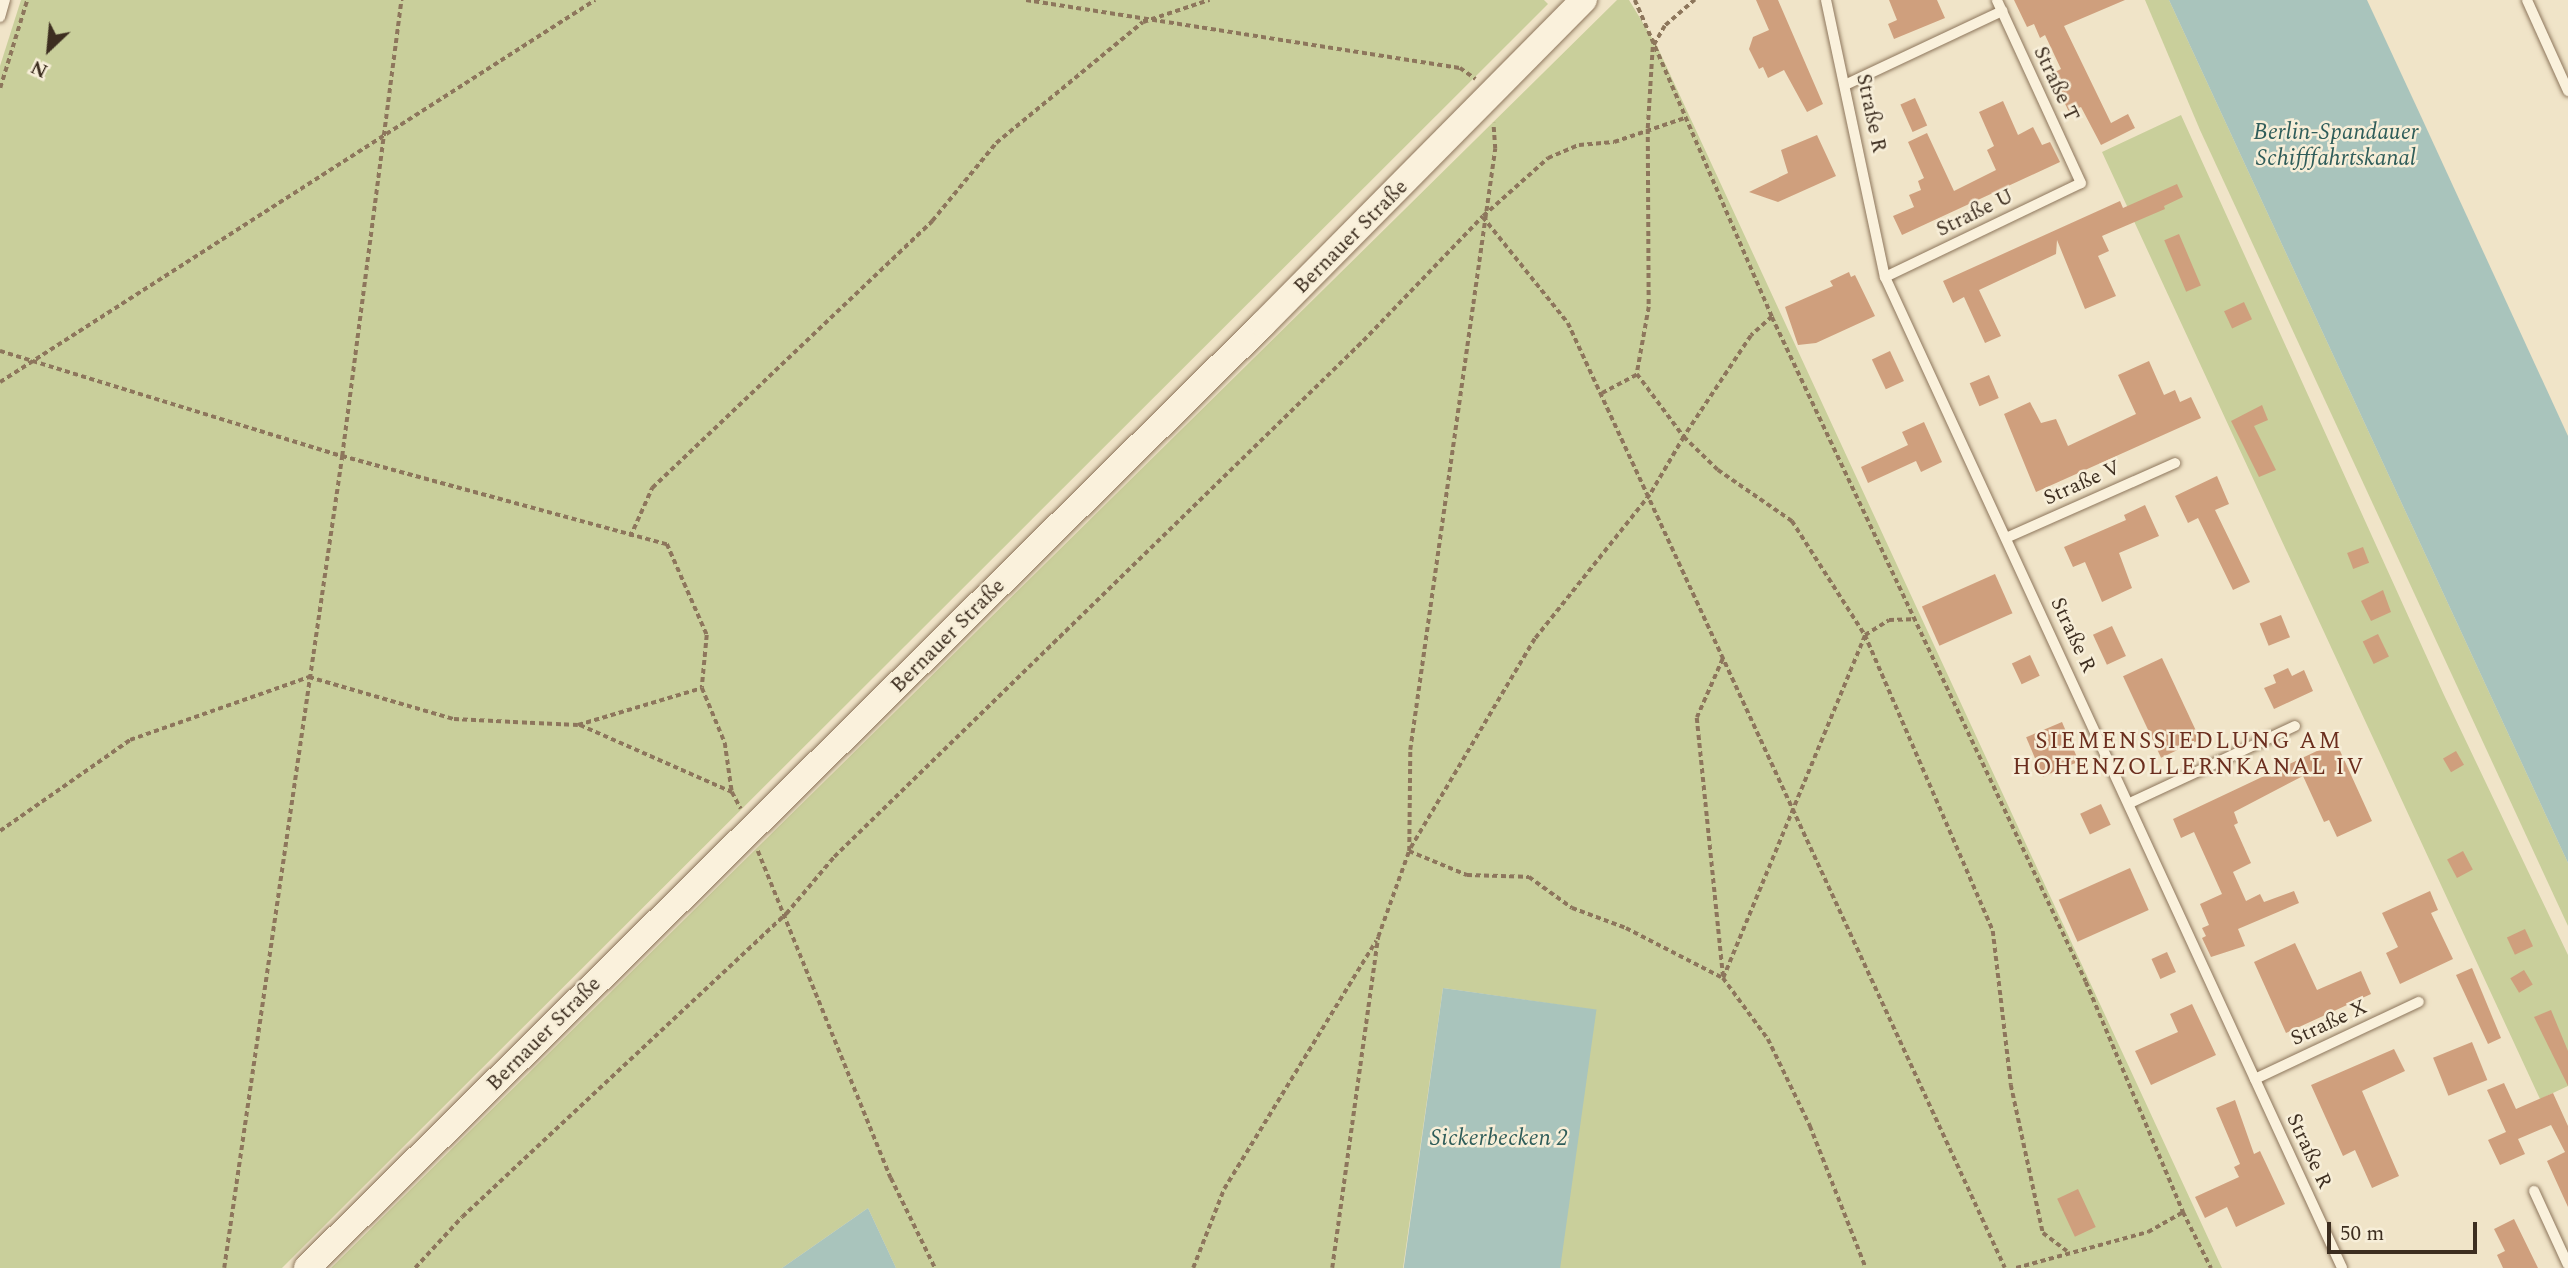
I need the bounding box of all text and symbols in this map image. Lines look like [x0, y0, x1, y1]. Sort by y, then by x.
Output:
north arrow [14, 14, 84, 84]
street label: Straße T [2028, 42, 2084, 126]
text: N [26, 52, 53, 85]
street label: Straße R [1850, 71, 1892, 155]
water label: Berlin-Spandauer Schifffahrtskanal [2253, 119, 2419, 173]
street label: Bernauer Straße [1289, 175, 1413, 299]
street label: Straße U [1932, 184, 2018, 242]
street label: Straße V [2040, 455, 2124, 511]
street label: Bernauer Straße [886, 574, 1010, 698]
street label: Straße R [2045, 594, 2101, 676]
district label: SIEMENSSIEDLUNG AM HOHENZOLLERNKANAL IV [2015, 728, 2363, 782]
street label: Bernauer Straße [482, 972, 606, 1096]
street label: Straße X [2287, 994, 2371, 1052]
street label: Straße R [2281, 1110, 2337, 1192]
water label: Sickerbecken 2 [1430, 1125, 1568, 1153]
scale bar [2330, 1208, 2480, 1252]
text: 50 m [2340, 1218, 2384, 1250]

